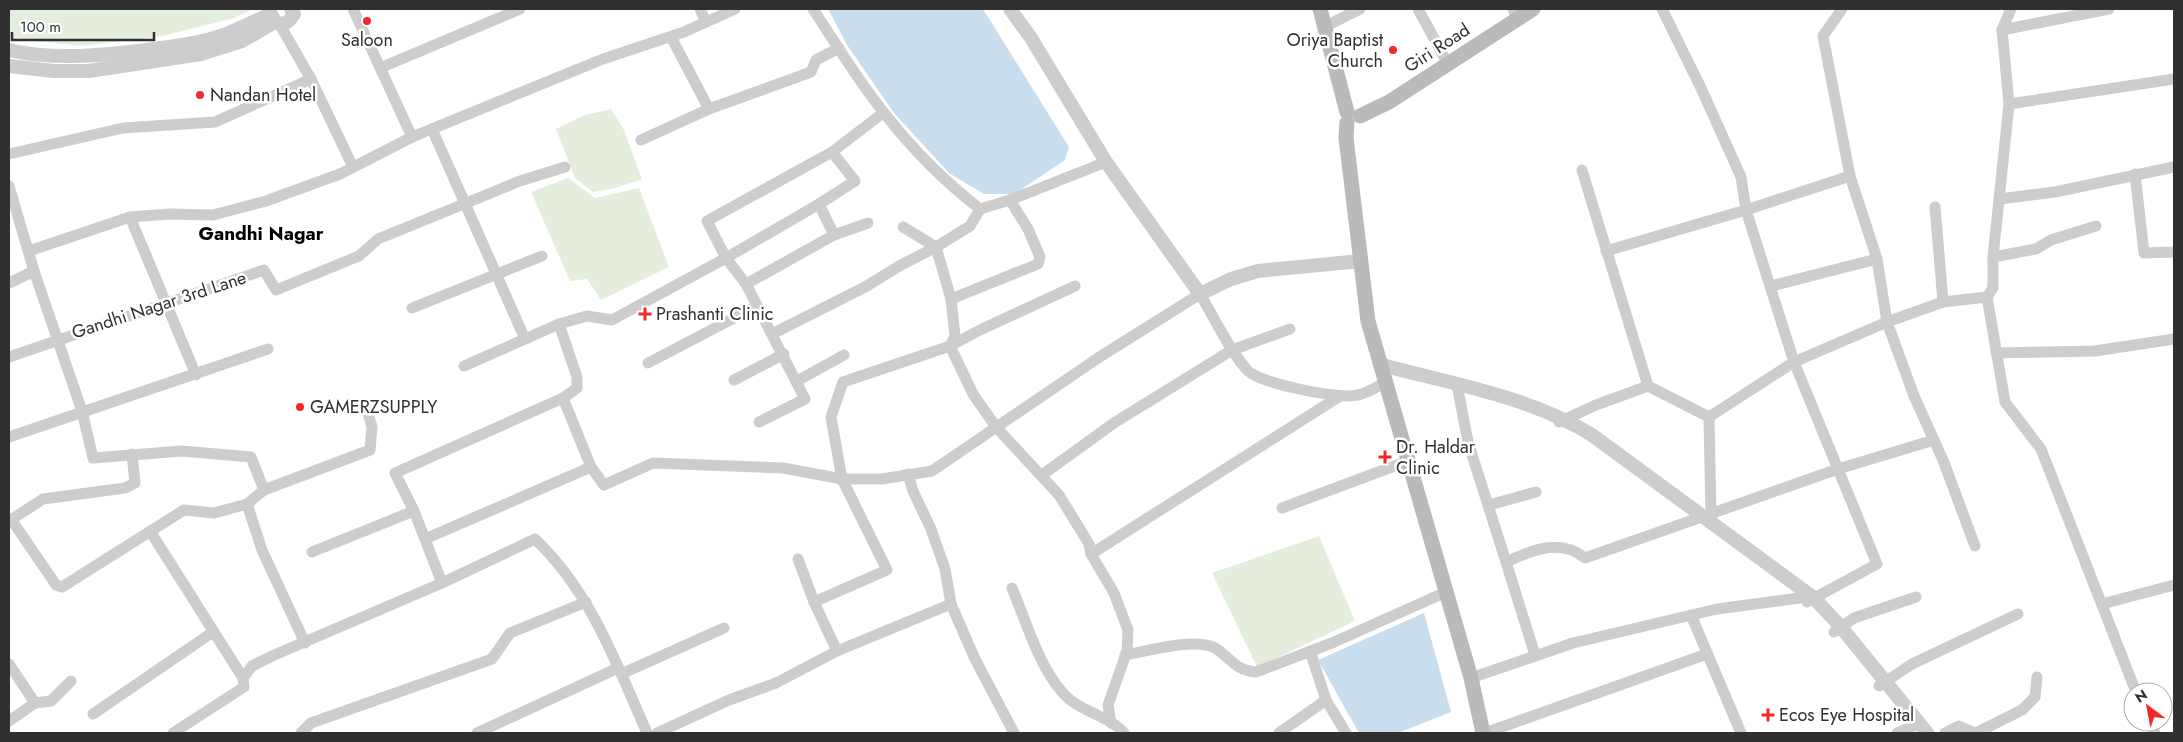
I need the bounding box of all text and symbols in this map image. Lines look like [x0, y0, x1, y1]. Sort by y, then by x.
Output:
scale bar [12, 10, 155, 42]
marker: Saloon [361, 15, 373, 27]
text: 100 m [20, 16, 61, 38]
street label: Giri Road [1399, 17, 1475, 79]
place label: Saloon [341, 27, 393, 53]
place label: Oriya Baptist Church [1286, 27, 1384, 74]
marker: Oriya Baptist Church [1387, 44, 1399, 56]
place label: Nandan Hotel [210, 82, 316, 108]
marker: Nandan Hotel [194, 89, 206, 101]
district label: Gandhi Nagar [198, 220, 324, 247]
street label: Gandhi Nagar 3rd Lane [68, 265, 250, 345]
place label: Prashanti Clinic [656, 301, 773, 327]
marker: Prashanti Clinic [638, 307, 652, 321]
place label: GAMERZSUPPLY [310, 394, 438, 420]
marker: GAMERZSUPPLY [294, 401, 306, 413]
place label: Dr. Haldar Clinic [1396, 434, 1476, 481]
marker: Dr. Haldar Clinic [1378, 450, 1392, 464]
north arrow [2123, 682, 2173, 732]
text: N [2131, 685, 2151, 707]
place label: Ecos Eye Hospital [1779, 702, 1914, 728]
marker: Ecos Eye Hospital [1761, 708, 1775, 722]

